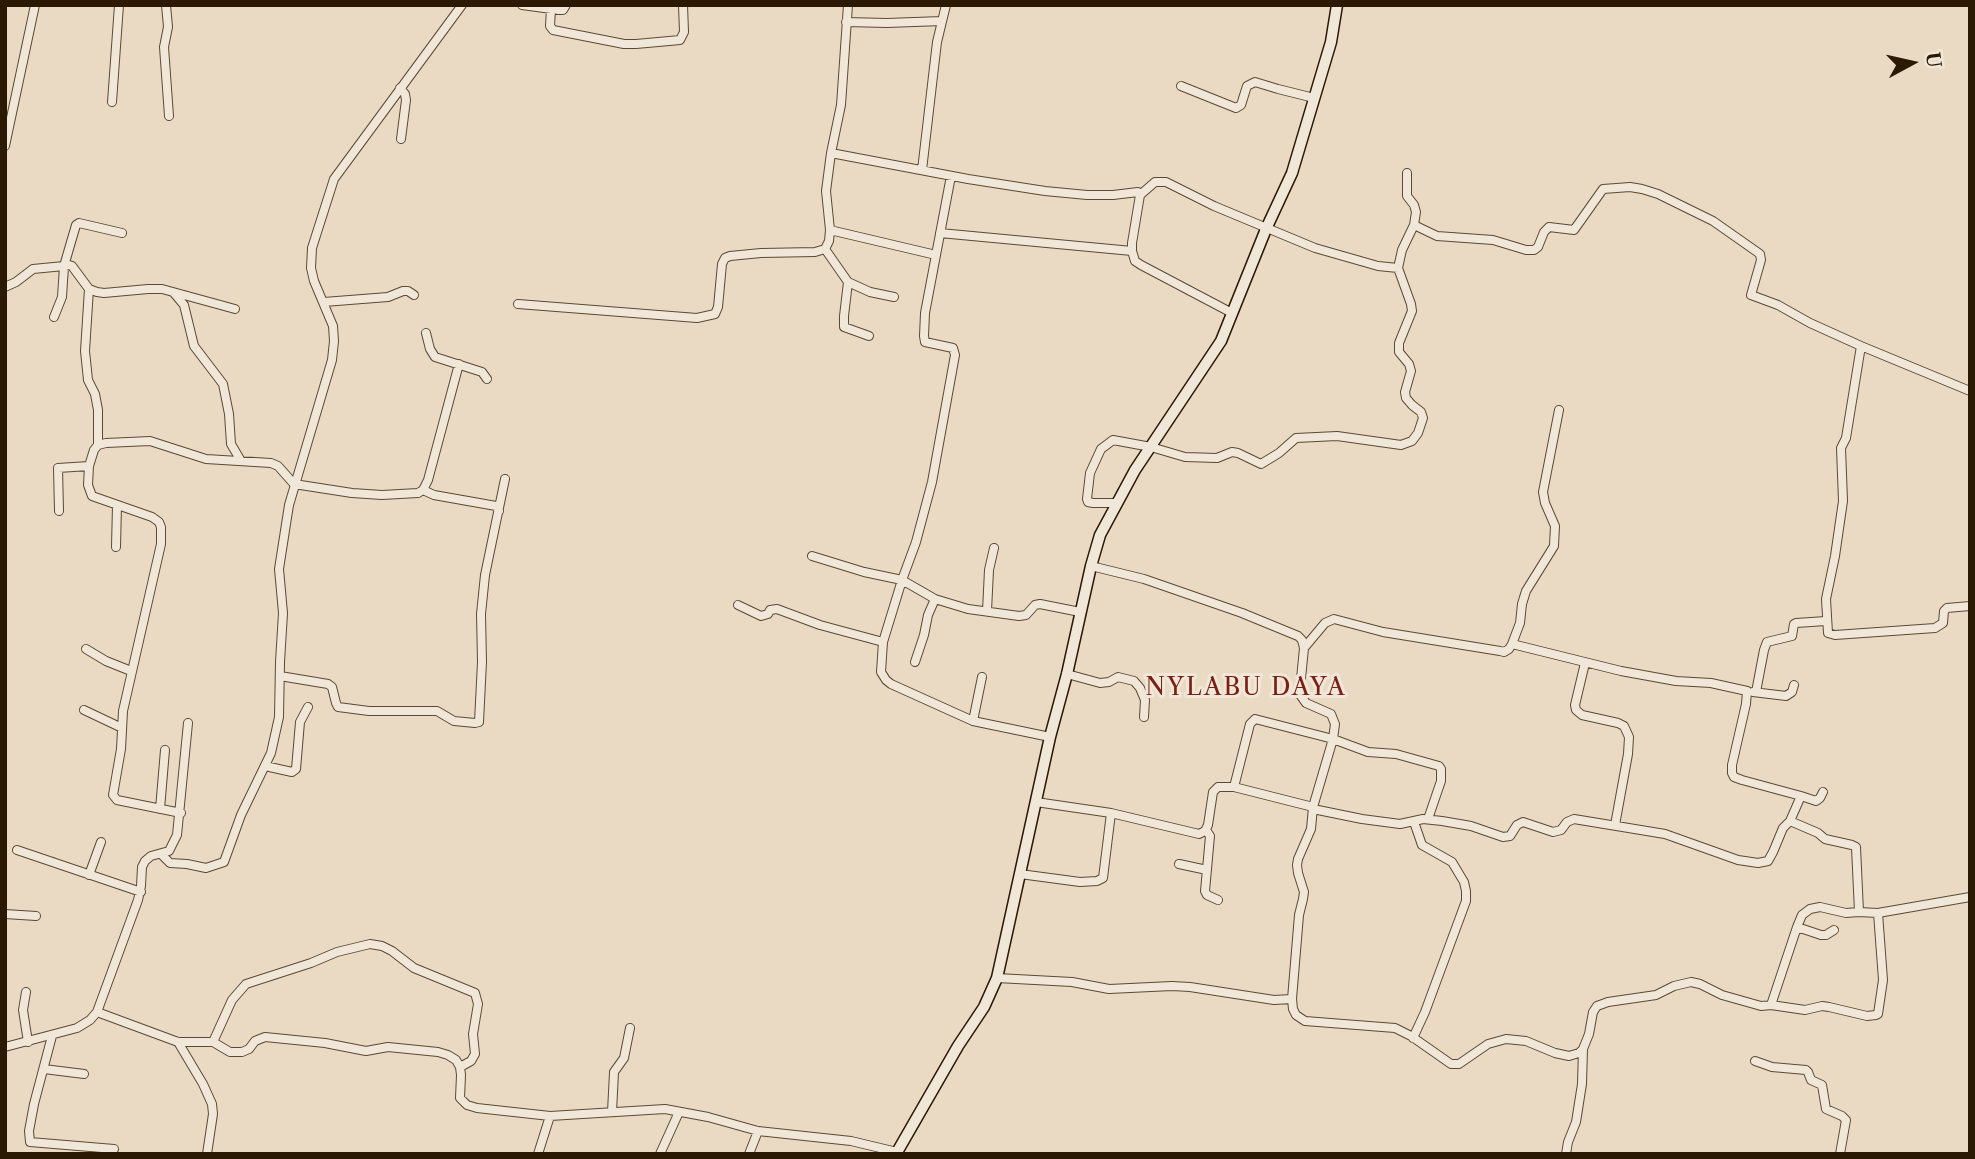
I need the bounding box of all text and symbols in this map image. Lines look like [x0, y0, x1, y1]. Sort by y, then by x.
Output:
north arrow [1877, 28, 1947, 98]
text: U [1921, 51, 1946, 69]
district label: NYLABU DAYA [1147, 674, 1345, 702]

